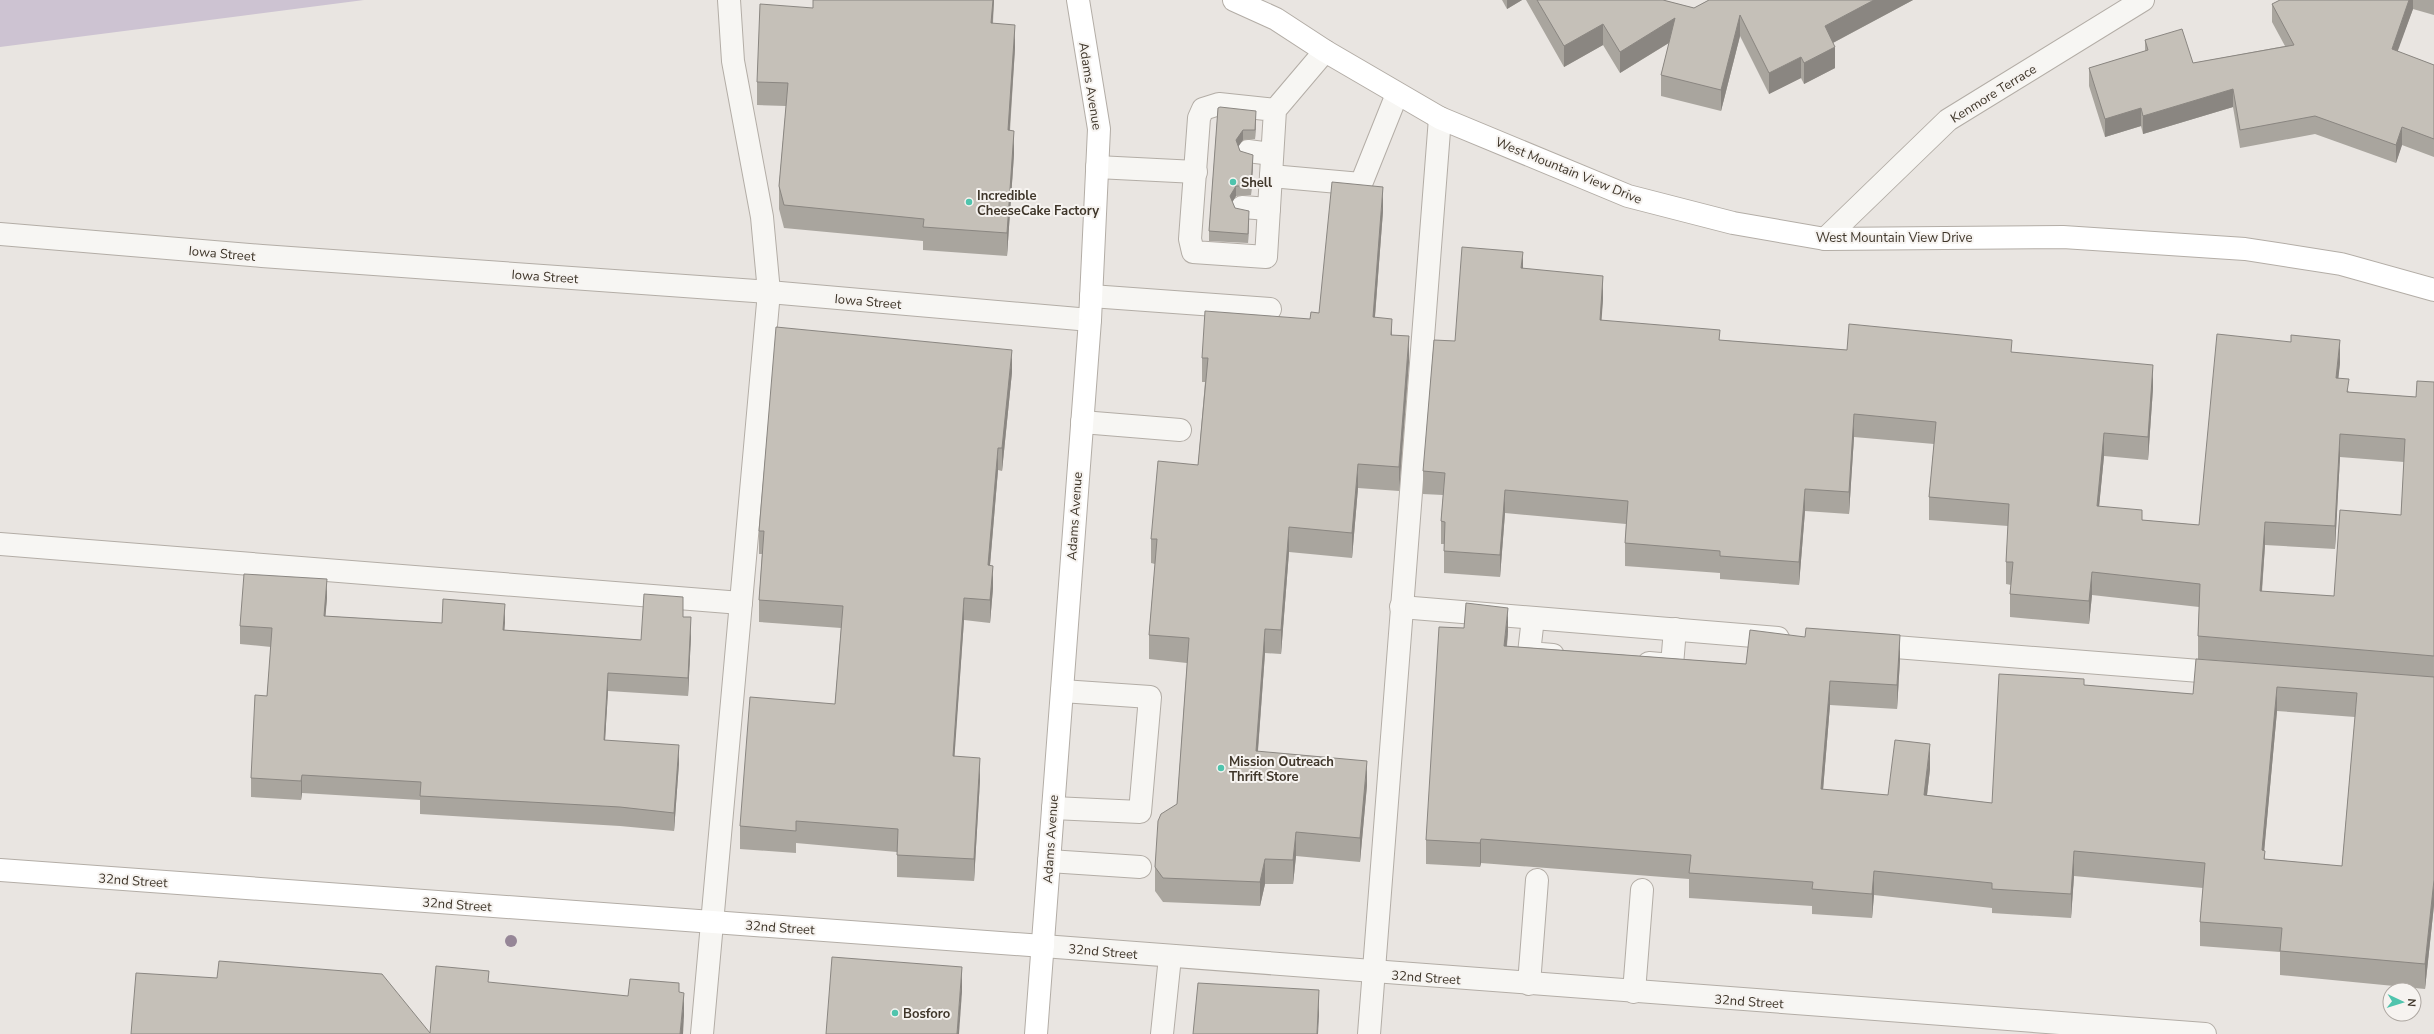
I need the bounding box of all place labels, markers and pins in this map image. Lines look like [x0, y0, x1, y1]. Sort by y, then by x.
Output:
place label: Shell [1241, 174, 1273, 192]
marker: Shell [1228, 177, 1238, 187]
place label: Incredible CheeseCake Factory [977, 187, 1099, 220]
marker: Incredible CheeseCake Factory [964, 197, 974, 207]
place label: Mission Outreach Thrift Store [1229, 753, 1334, 786]
marker: Mission Outreach Thrift Store [1216, 763, 1226, 773]
place label: Bosforo [903, 1005, 950, 1023]
marker: Bosforo [890, 1008, 900, 1018]

